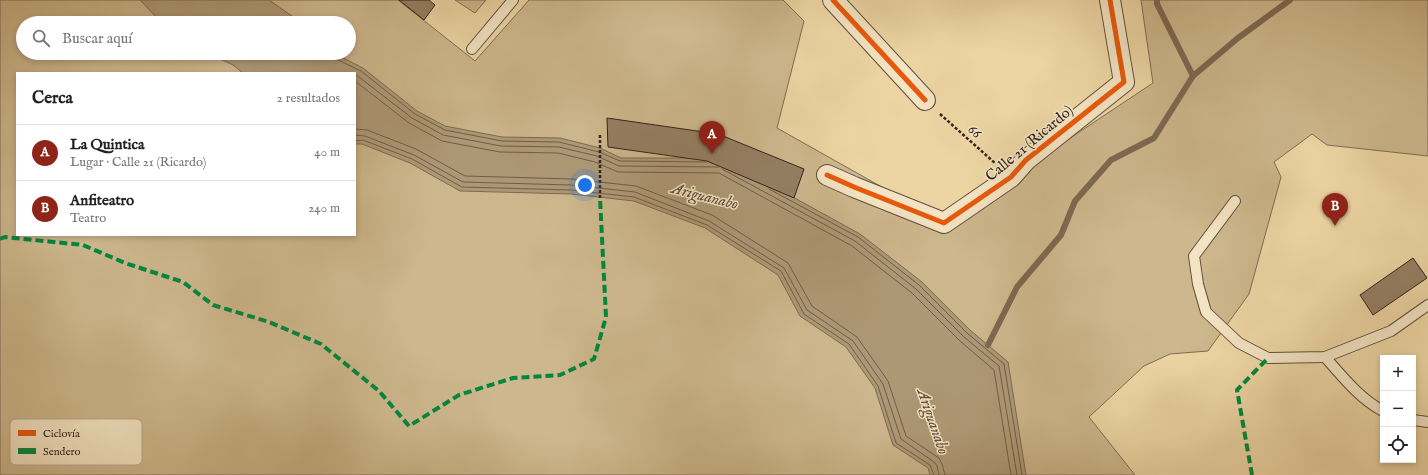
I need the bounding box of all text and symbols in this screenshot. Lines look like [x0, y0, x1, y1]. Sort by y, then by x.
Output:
search box [16, 16, 356, 60]
icon: search [30, 27, 52, 49]
text: Buscar aquí [62, 29, 132, 48]
text: Cerca [32, 88, 73, 109]
text: 2 resultados [277, 90, 340, 107]
street label: Calle 21 (Ricardo) [982, 101, 1077, 186]
street label: 66 [964, 120, 986, 143]
pin: A [699, 121, 725, 154]
text: La Quintica [70, 135, 144, 154]
text: A [41, 144, 49, 161]
text: 40 m [314, 144, 340, 161]
text: Lugar · Calle 21 (Ricardo) [70, 154, 206, 171]
your location [575, 175, 595, 195]
water label: Ariguanabo [667, 178, 740, 215]
text: Anfiteatro [70, 191, 134, 210]
pin: B [1322, 193, 1348, 226]
text: B [41, 200, 49, 217]
text: 240 m [308, 200, 340, 217]
text: Teatro [70, 210, 106, 227]
map controls [1380, 355, 1416, 463]
button: + [1380, 355, 1416, 391]
water label: Ariguanabo [911, 384, 953, 457]
button: − [1380, 391, 1416, 427]
legend [10, 419, 142, 465]
text: Ciclovía [43, 427, 80, 441]
button: locate [1380, 427, 1416, 463]
text: Sendero [43, 445, 81, 459]

